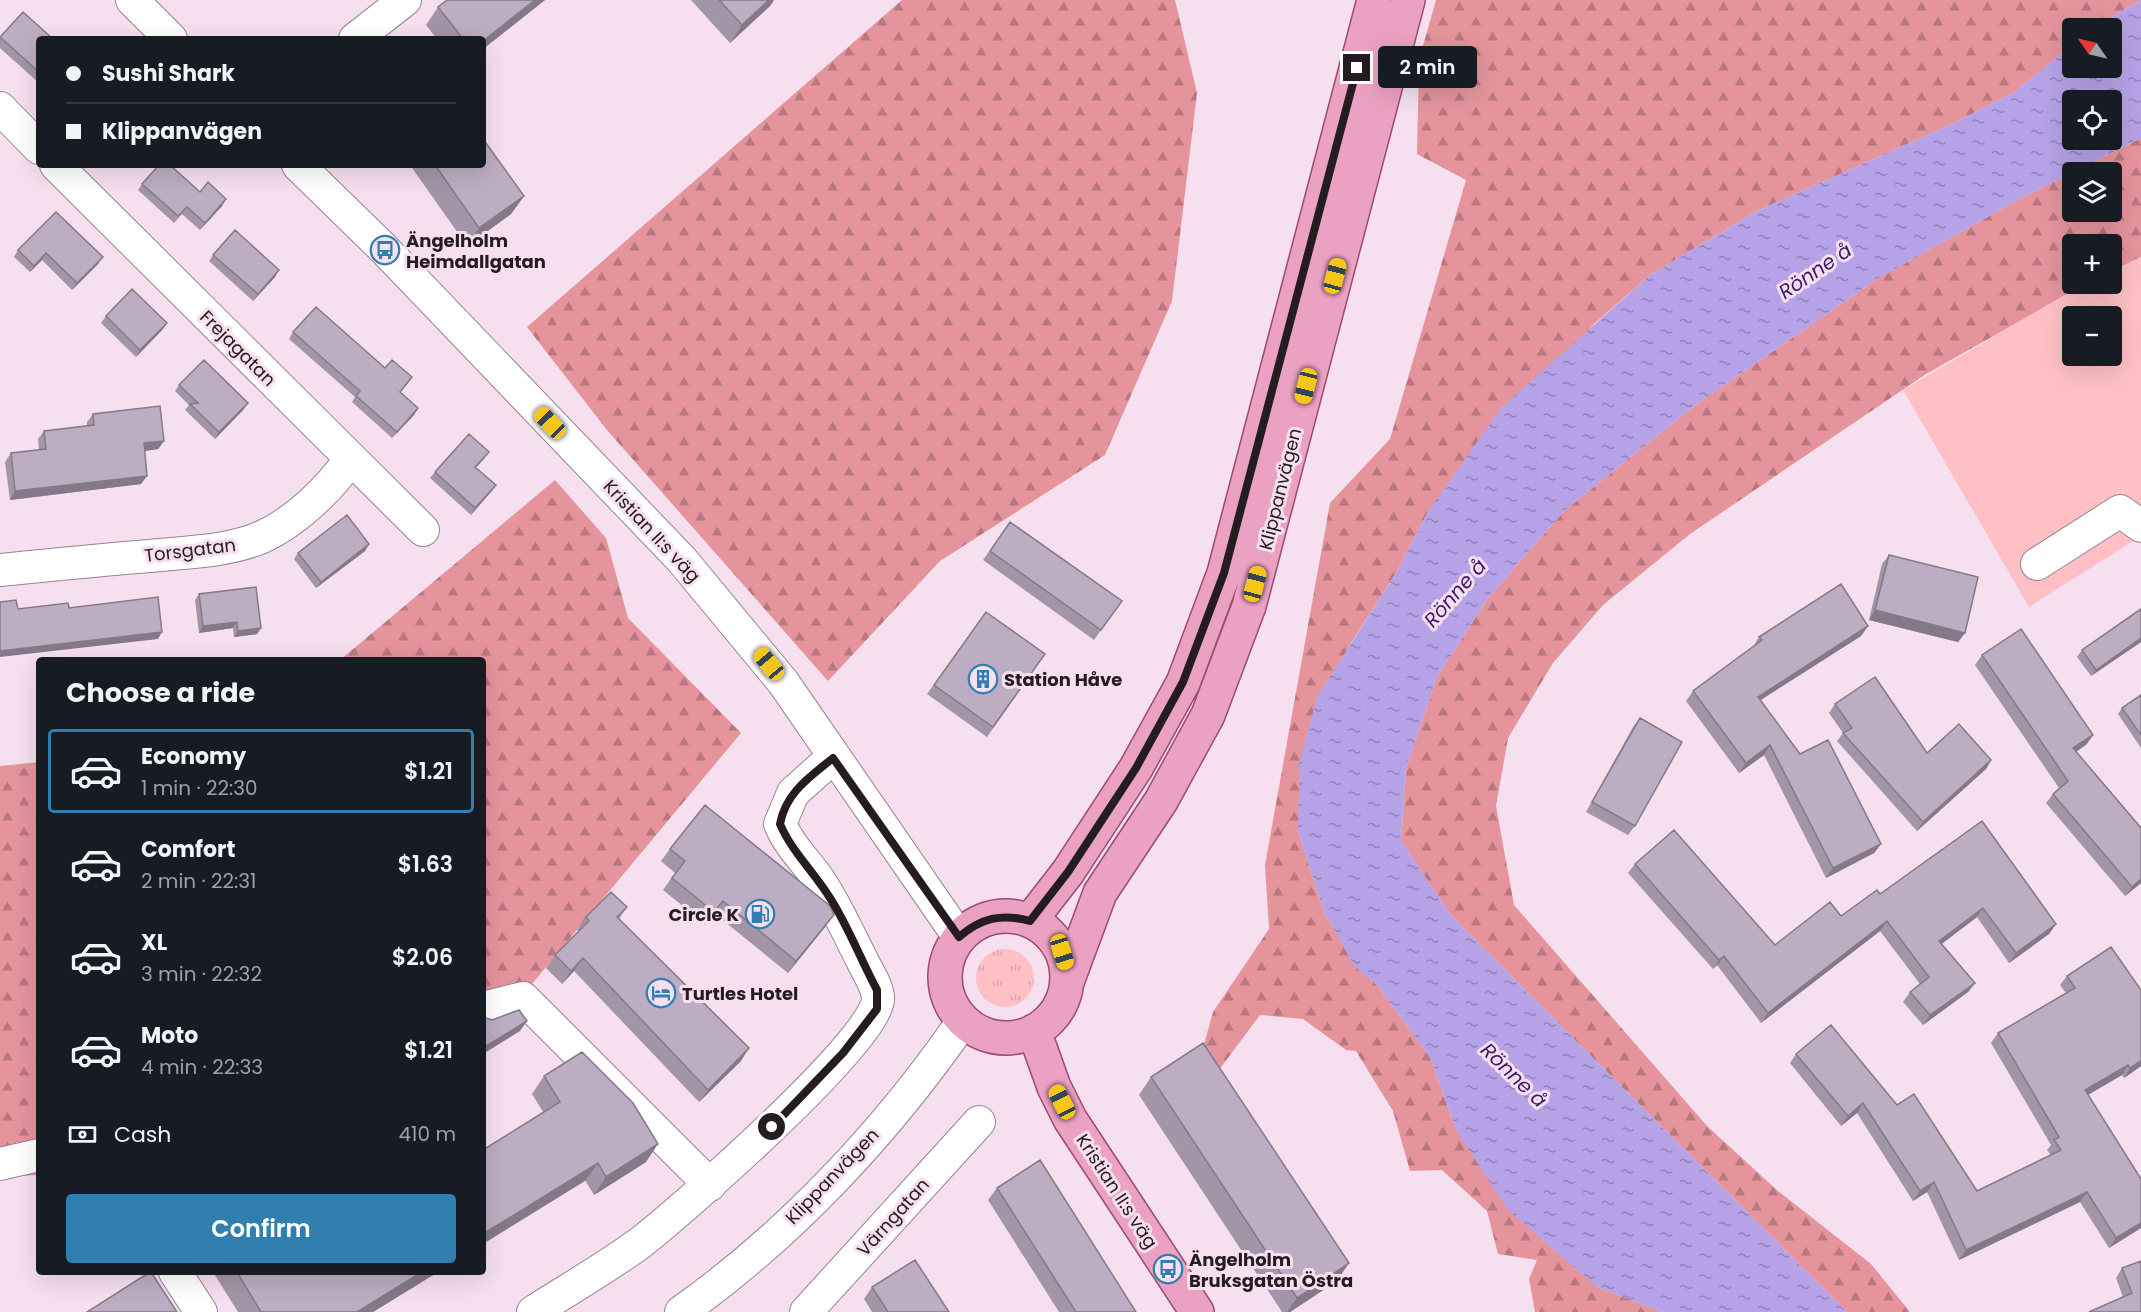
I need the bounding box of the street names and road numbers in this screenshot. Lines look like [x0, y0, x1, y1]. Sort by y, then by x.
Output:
street label: Frejagatan [194, 304, 282, 392]
street label: Klippanvägen [1253, 425, 1307, 553]
street label: Kristian II:s väg [598, 474, 706, 588]
street label: Torsgatan [143, 532, 237, 568]
street label: Klippanvägen [780, 1122, 884, 1230]
street label: Kristian II:s väg [1071, 1129, 1163, 1253]
street label: Värngatan [851, 1173, 935, 1261]

